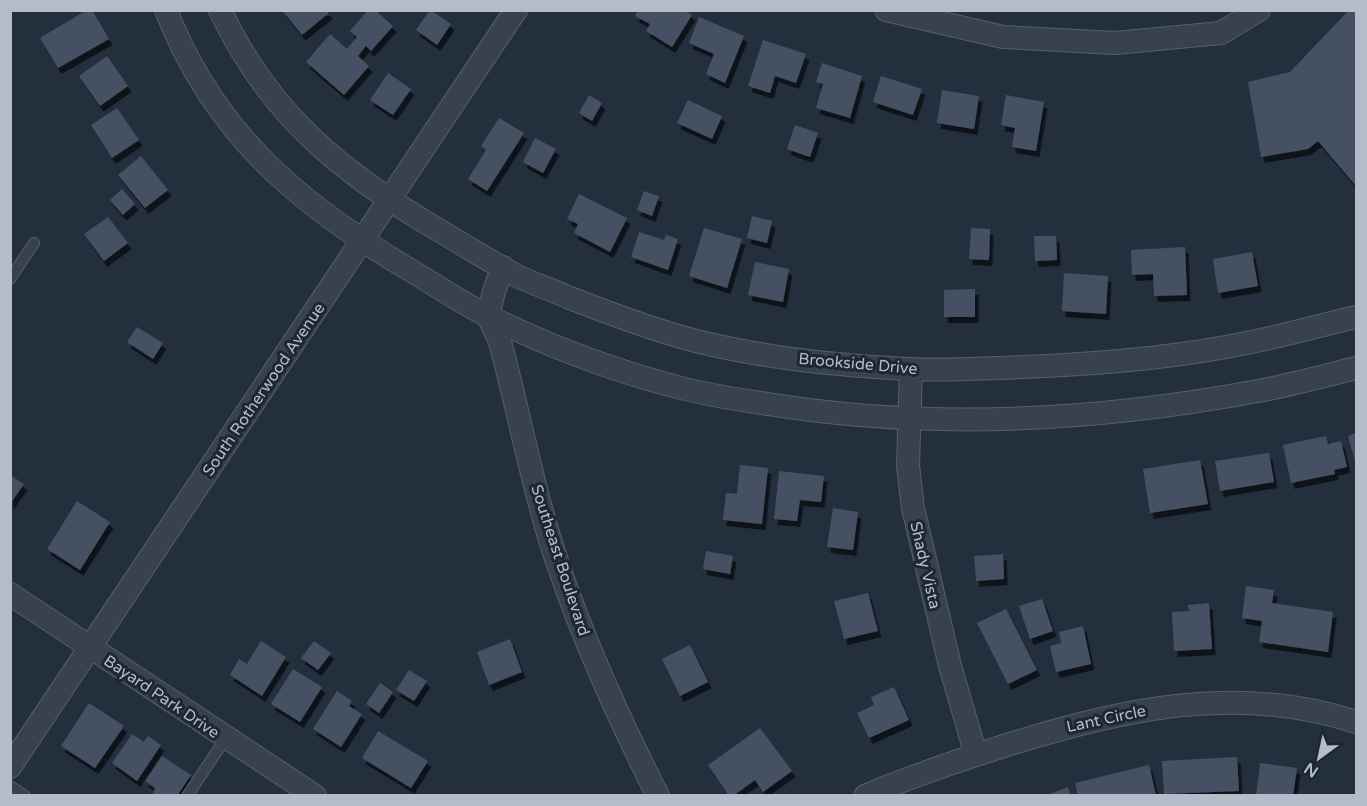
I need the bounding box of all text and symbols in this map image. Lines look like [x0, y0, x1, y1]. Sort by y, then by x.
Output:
street label: South Rotherwood Avenue [198, 299, 329, 480]
street label: Brookside Drive [798, 349, 918, 379]
street label: Southeast Boulevard [526, 482, 594, 638]
street label: Shady Vista [905, 520, 945, 611]
street label: Bayard Park Drive [100, 651, 223, 743]
street label: Lant Circle [1065, 701, 1148, 737]
north arrow [1289, 728, 1349, 788]
text: N [1301, 758, 1322, 782]

